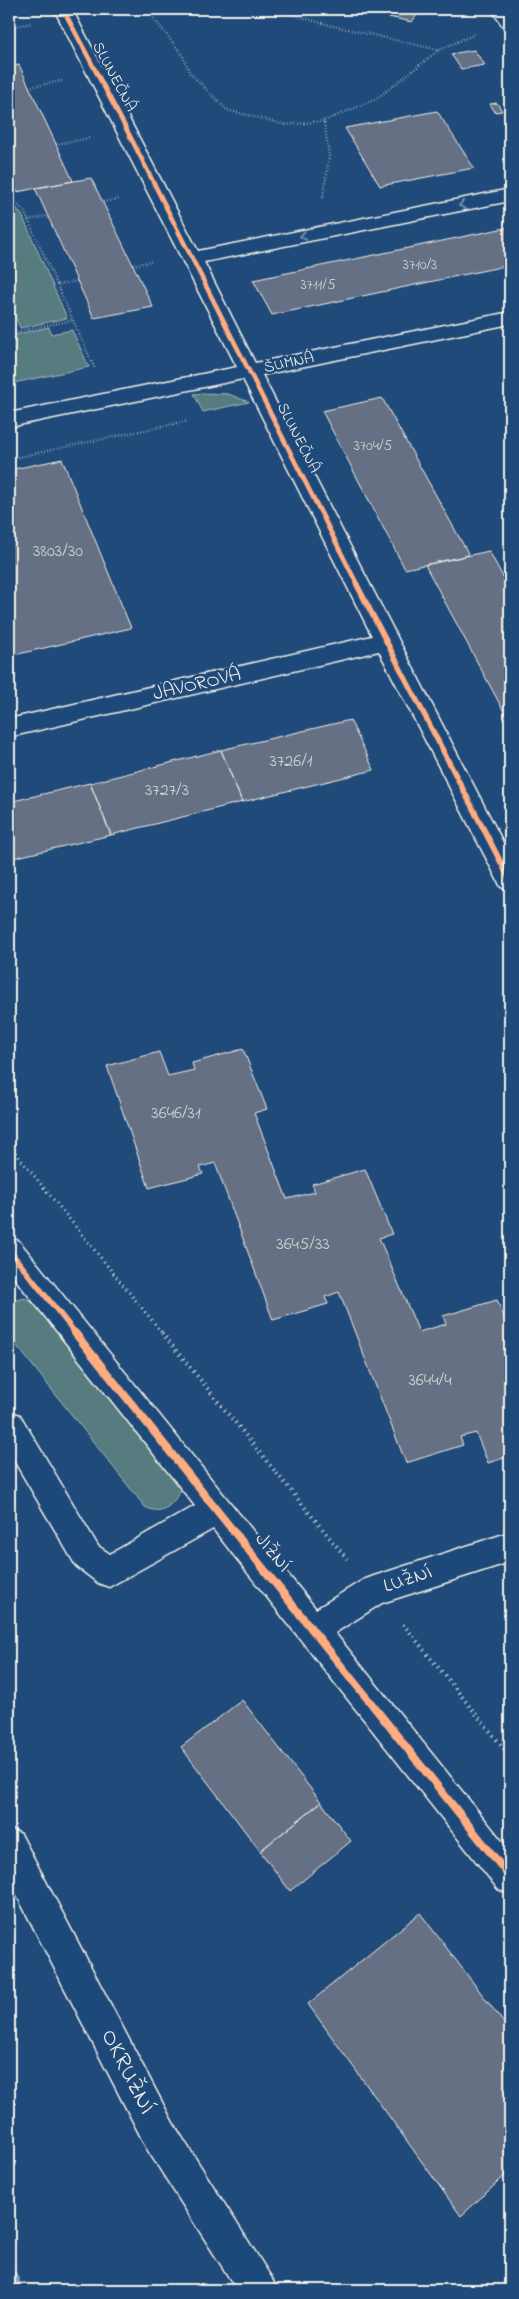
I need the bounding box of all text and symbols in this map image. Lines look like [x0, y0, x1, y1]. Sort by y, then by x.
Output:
street label: SLUNEČNÁ [86, 38, 143, 116]
one-way arrow [458, 199, 467, 209]
one-way arrow [299, 230, 307, 241]
house number: 3710/3 [403, 254, 437, 276]
house number: 3711/5 [300, 274, 336, 296]
street label: ŠUMNÁ [262, 346, 316, 380]
street label: SLUNEČNÁ [270, 399, 326, 478]
house number: 3704/5 [354, 435, 393, 457]
house number: 3803/30 [33, 539, 83, 565]
street label: JAVOROVÁ [150, 661, 244, 709]
house number: 3726/1 [269, 749, 313, 775]
house number: 3727/3 [145, 778, 189, 804]
house number: 3646/31 [151, 1101, 201, 1127]
house number: 3645/33 [276, 1232, 330, 1258]
house number: 3644/4 [408, 1368, 452, 1394]
street label: JIŽNÍ [247, 1527, 297, 1579]
street label: LUŽNÍ [380, 1559, 436, 1601]
street label: OKRUŽNÍ [91, 2023, 163, 2121]

